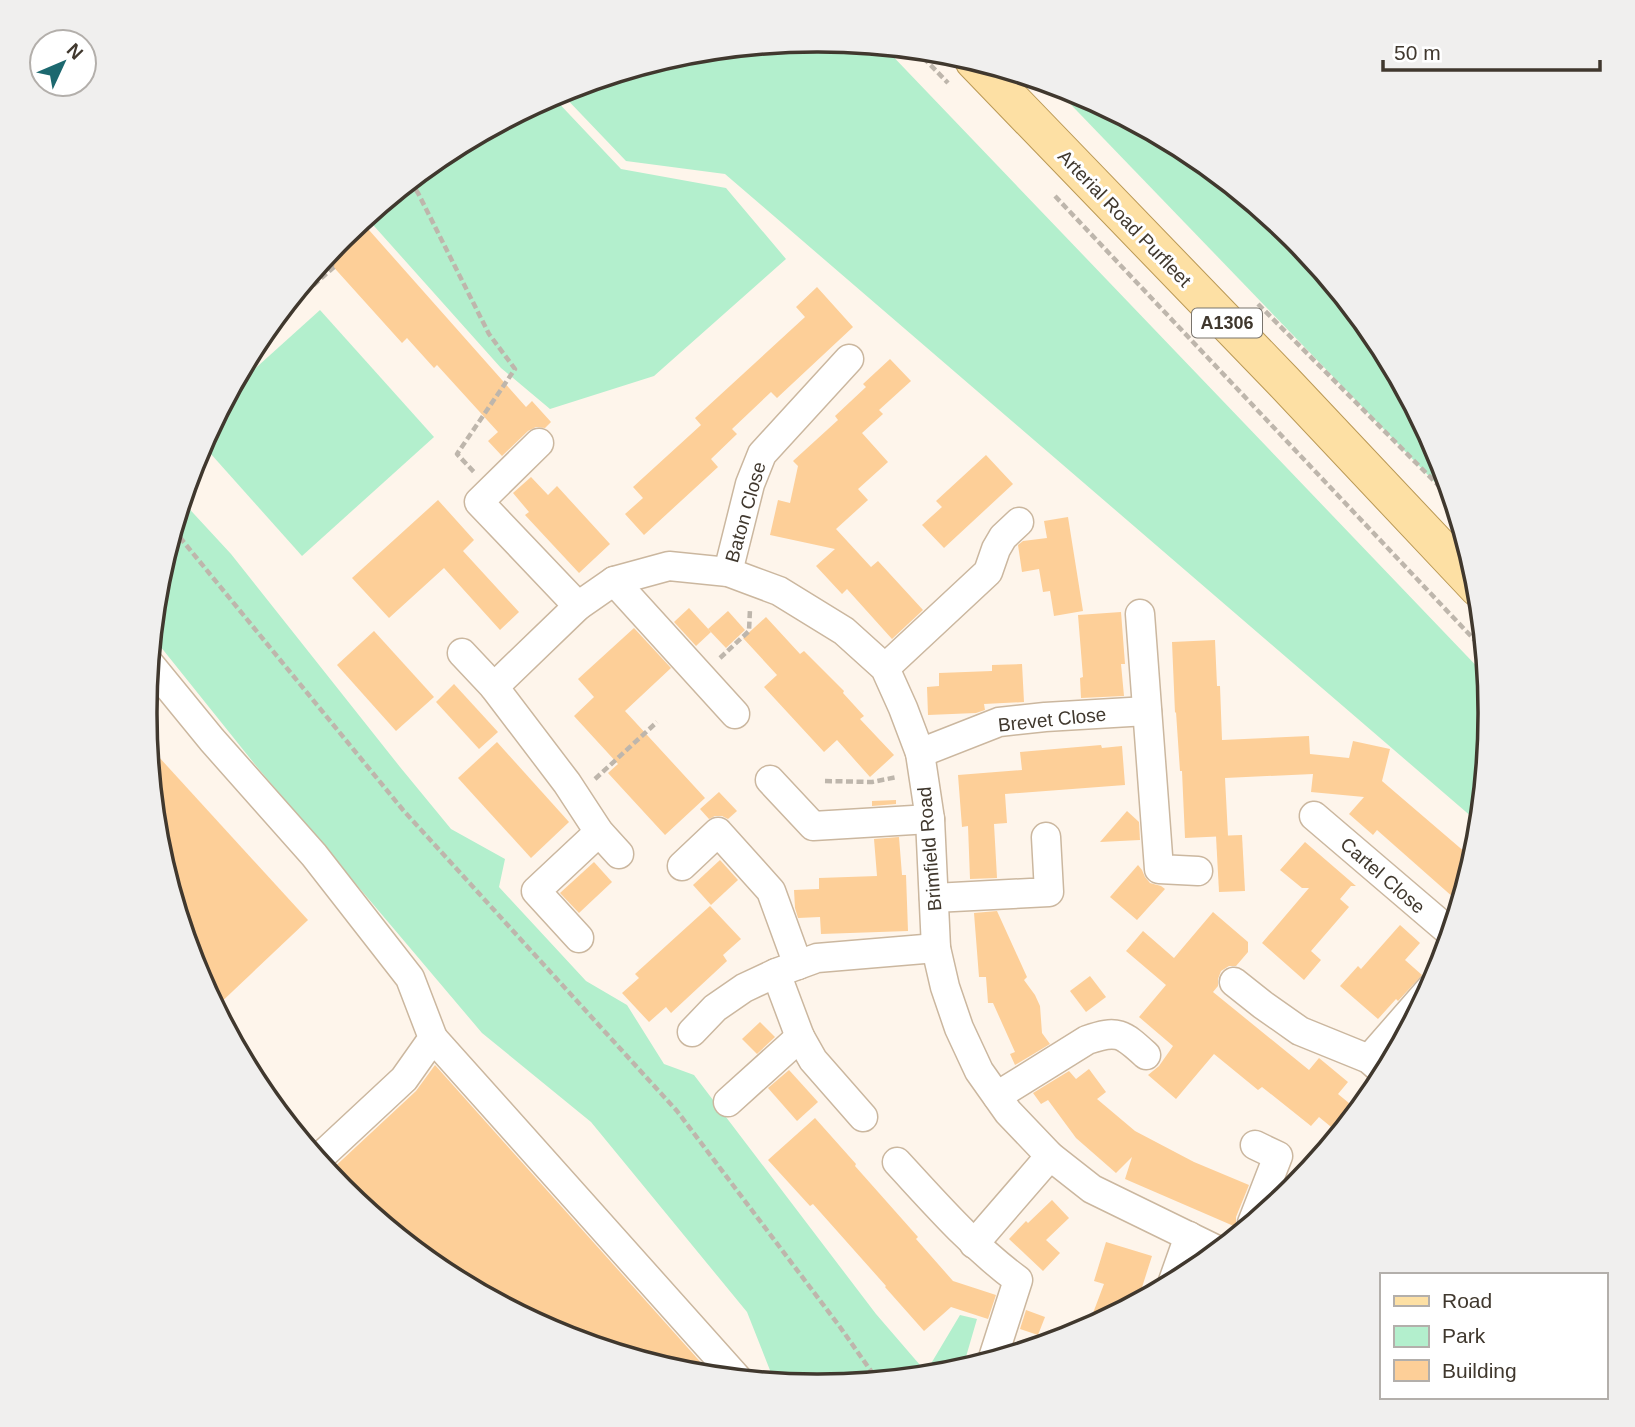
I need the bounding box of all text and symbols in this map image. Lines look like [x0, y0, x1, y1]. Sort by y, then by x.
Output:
north arrow [28, 28, 98, 98]
scale bar [1383, 28, 1600, 72]
text: N [63, 39, 87, 64]
text: 50 m [1394, 41, 1441, 64]
street label: Arterial Road Purfleet [1054, 146, 1196, 291]
road number: A1306 [1192, 309, 1262, 338]
street label: Baton Close [721, 459, 770, 565]
street label: Brevet Close [997, 703, 1107, 736]
street label: Brimfield Road [914, 786, 945, 912]
street label: Cartel Close [1336, 833, 1429, 918]
legend [1380, 1273, 1607, 1399]
text: Road [1442, 1289, 1492, 1312]
text: Park [1442, 1324, 1486, 1347]
text: Building [1442, 1359, 1517, 1382]

